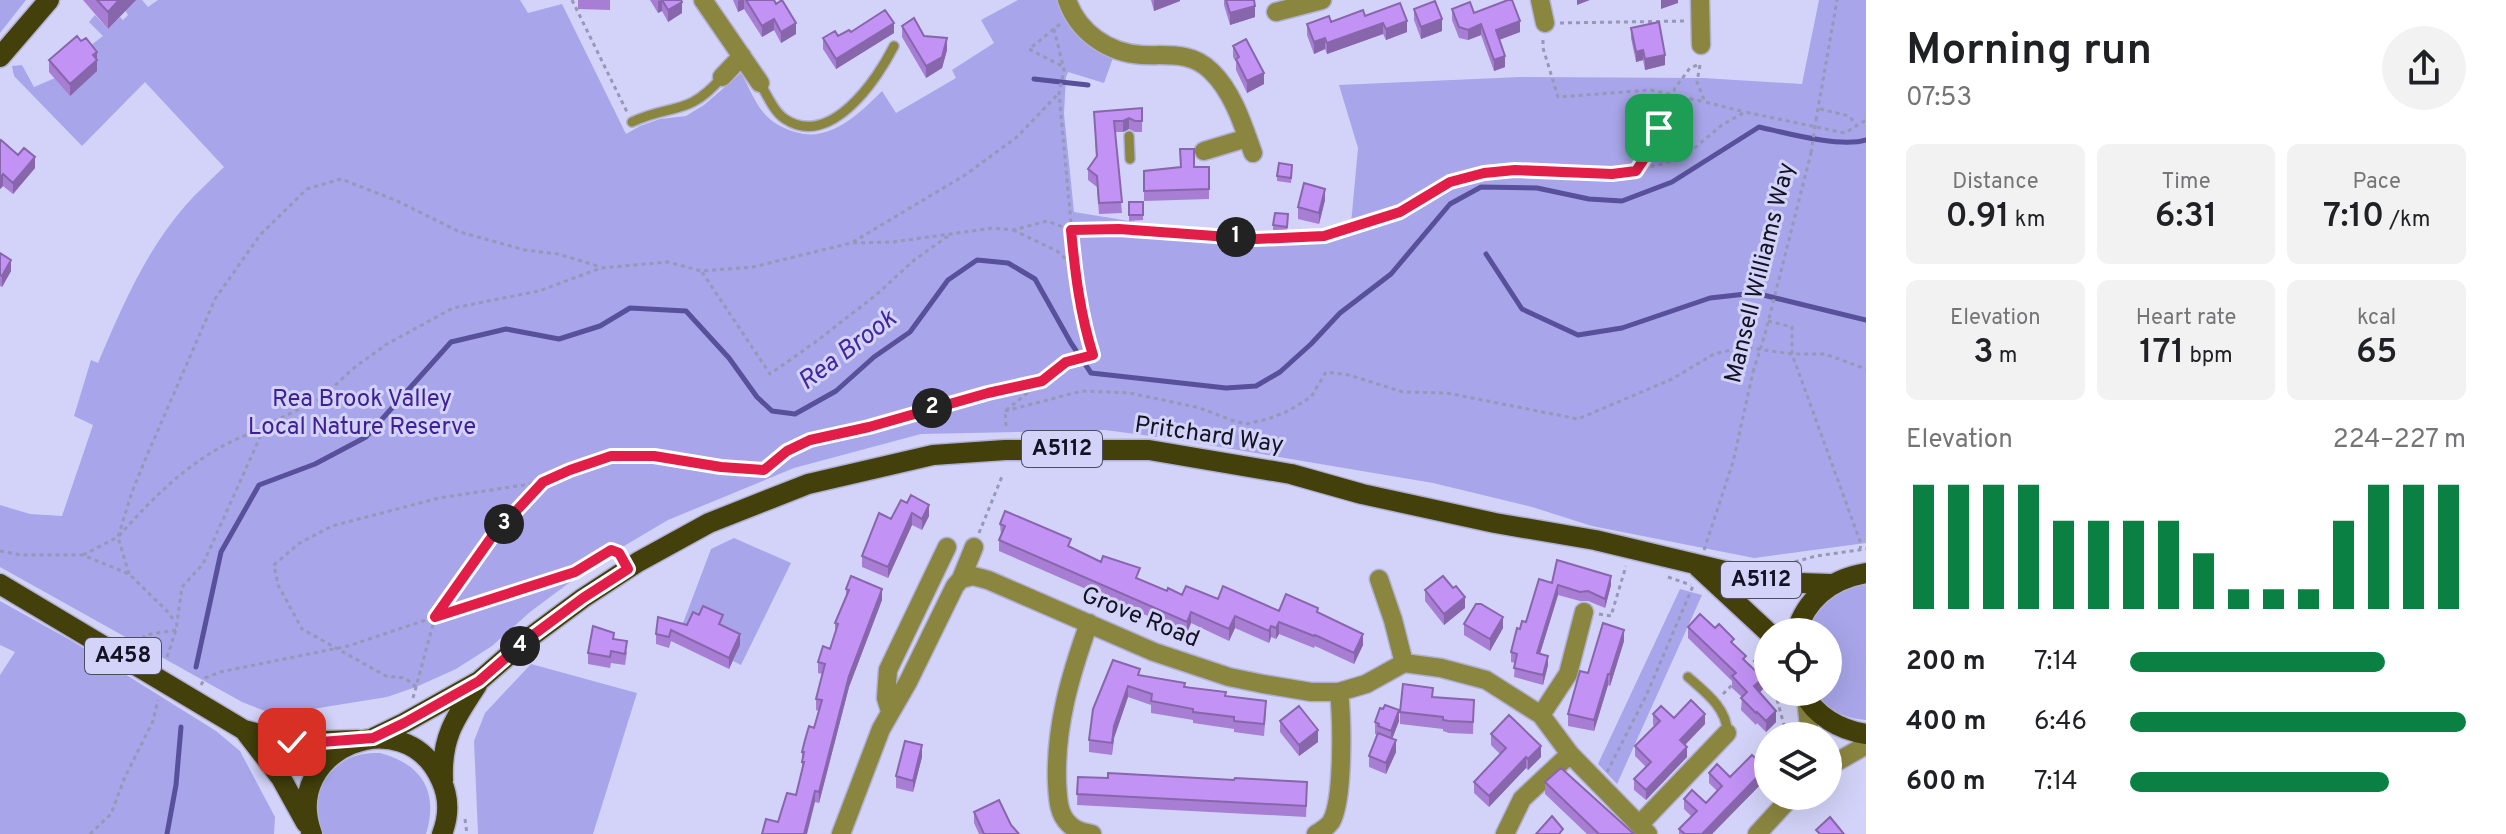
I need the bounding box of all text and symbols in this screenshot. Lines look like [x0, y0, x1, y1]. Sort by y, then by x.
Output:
text: Morning run [1906, 24, 2152, 80]
button: share [2382, 26, 2466, 110]
text: 07:53 [1906, 82, 1972, 115]
pin [1625, 94, 1693, 162]
icon: arrive [1637, 106, 1681, 150]
street label: Mansell Williams Way [1719, 160, 1803, 386]
text: Distance [1952, 169, 2039, 196]
text: Time [2161, 169, 2211, 196]
text: Pace [2352, 169, 2401, 196]
text: 0.91 [1945, 196, 2010, 239]
text: 6:31 [2155, 196, 2217, 239]
text: 7:10 [2323, 196, 2384, 239]
text: km [2010, 207, 2045, 234]
text: /km [2384, 207, 2430, 234]
pin: 1 [1216, 217, 1256, 257]
text: 1 [1232, 223, 1240, 250]
water label: Rea Brook [792, 303, 905, 399]
text: Elevation [1950, 305, 2041, 332]
text: Heart rate [2136, 305, 2236, 332]
text: kcal [2357, 305, 2396, 332]
text: 3 [1973, 332, 1994, 375]
text: 171 [2139, 332, 2184, 375]
text: 65 [2356, 332, 2397, 375]
text: m [1994, 343, 2017, 370]
text: bpm [2184, 343, 2233, 370]
park label: Rea Brook Valley Local Nature Reserve [248, 385, 476, 443]
pin: 2 [912, 388, 952, 428]
text: 2 [925, 394, 939, 421]
street label: Pritchard Way [1133, 411, 1285, 461]
text: Elevation [1906, 424, 2013, 457]
text: 224–227 m [2333, 424, 2466, 457]
road number: A5112 [1022, 431, 1102, 467]
pin: 3 [484, 504, 524, 544]
text: 3 [497, 510, 511, 537]
road number: A5112 [1721, 562, 1801, 598]
street label: Grove Road [1077, 581, 1203, 655]
map controls [1754, 618, 1842, 810]
button: locate [1754, 618, 1842, 706]
pin: 4 [500, 626, 540, 666]
text: 4 [513, 632, 527, 659]
road number: A458 [85, 638, 161, 674]
text: 200 m [1906, 646, 1985, 679]
text: 7:14 [2034, 646, 2078, 679]
text: 400 m [1906, 706, 1986, 739]
text: 6:46 [2034, 706, 2087, 739]
pin [258, 708, 326, 776]
icon: check [270, 720, 314, 764]
button: layers [1754, 722, 1842, 810]
text: 600 m [1906, 766, 1986, 799]
text: 7:14 [2034, 766, 2078, 799]

